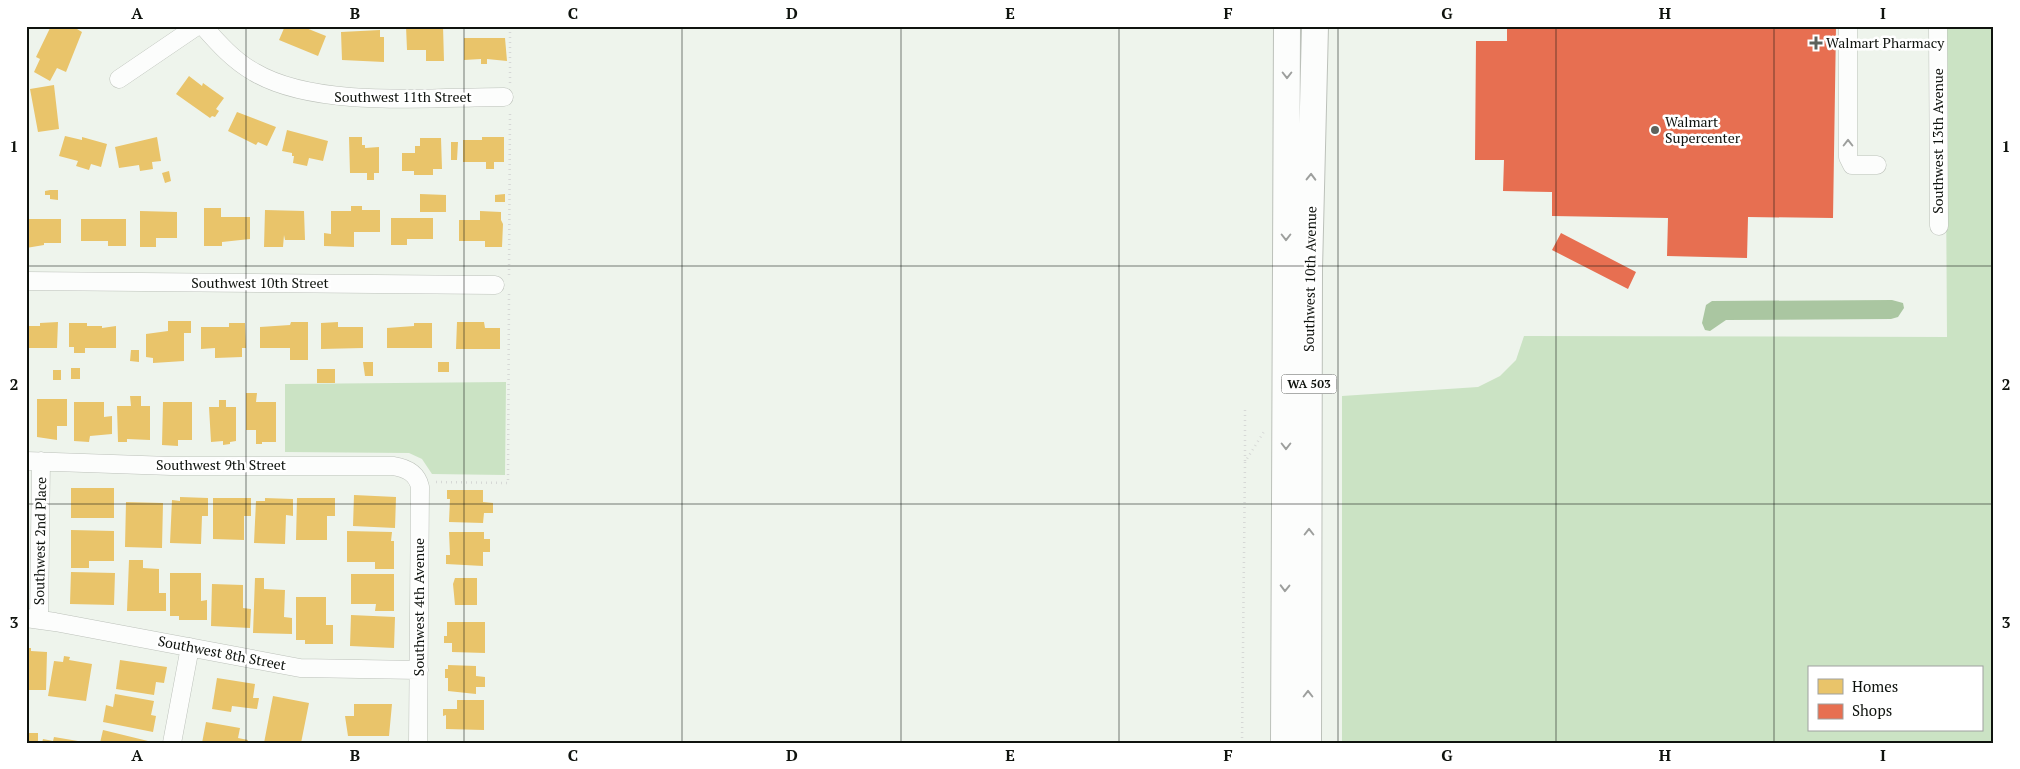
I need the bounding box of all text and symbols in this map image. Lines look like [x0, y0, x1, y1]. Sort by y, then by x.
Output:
text: A [131, 2, 143, 24]
text: B [350, 2, 360, 24]
text: C [568, 2, 578, 24]
text: D [786, 2, 798, 24]
text: E [1005, 2, 1015, 24]
text: F [1223, 2, 1233, 24]
text: G [1441, 2, 1453, 24]
text: H [1659, 2, 1671, 24]
text: I [1880, 2, 1886, 24]
place label: Walmart Pharmacy [1826, 33, 1945, 52]
marker: Walmart Pharmacy [1810, 37, 1822, 49]
street label: Southwest 13th Avenue [1928, 68, 1947, 214]
one-way arrow [1282, 72, 1292, 79]
street label: Southwest 11th Street [334, 87, 473, 106]
place label: Walmart Supercenter [1665, 112, 1741, 147]
marker: Walmart Supercenter [1649, 124, 1661, 136]
text: 1 [9, 135, 19, 157]
text: 1 [2001, 135, 2011, 157]
one-way arrow [1843, 138, 1853, 146]
one-way arrow [1306, 172, 1316, 180]
street label: Southwest 10th Avenue [1299, 206, 1320, 352]
one-way arrow [1281, 234, 1291, 242]
street label: Southwest 10th Street [191, 273, 330, 292]
text: 2 [9, 373, 19, 395]
text: 2 [2001, 373, 2011, 395]
road number: WA 503 [1282, 374, 1336, 394]
one-way arrow [1281, 442, 1291, 450]
street label: Southwest 9th Street [156, 455, 287, 474]
street label: Southwest 2nd Place [29, 477, 50, 605]
one-way arrow [1304, 527, 1314, 535]
street label: Southwest 4th Avenue [409, 538, 428, 676]
one-way arrow [1280, 584, 1290, 592]
text: 3 [9, 611, 19, 633]
text: 3 [2001, 611, 2011, 633]
street label: Southwest 8th Street [156, 631, 289, 674]
legend [1808, 666, 1982, 732]
text: Homes [1852, 676, 1898, 696]
one-way arrow [1303, 690, 1313, 698]
text: Shops [1852, 700, 1892, 720]
text: A [131, 744, 143, 766]
text: B [350, 744, 360, 766]
text: C [568, 744, 578, 766]
text: D [786, 744, 798, 766]
text: E [1005, 744, 1015, 766]
text: F [1223, 744, 1233, 766]
text: G [1441, 744, 1453, 766]
text: H [1659, 744, 1671, 766]
text: I [1880, 744, 1886, 766]

